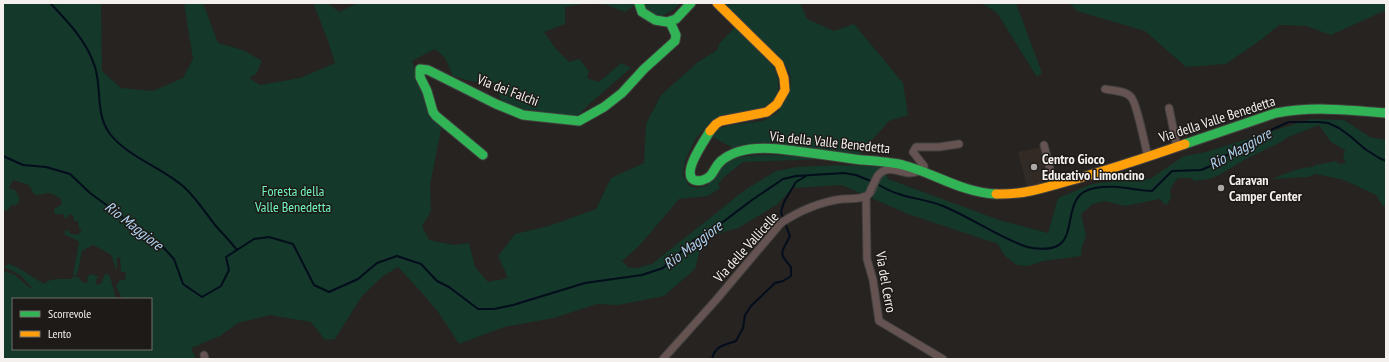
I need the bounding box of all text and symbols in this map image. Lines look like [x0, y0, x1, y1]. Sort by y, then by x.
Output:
street label: Via dei Falchi [474, 70, 541, 110]
street label: Via della Valle Benedetta [1156, 92, 1277, 147]
water label: Rio Maggiore [1205, 123, 1275, 174]
street label: Via della Valle Benedetta [768, 127, 891, 157]
place label: Centro Gioco Educativo Limoncino [1042, 150, 1144, 184]
marker: Centro Gioco Educativo Limoncino [1029, 162, 1039, 172]
place label: Caravan Camper Center [1229, 171, 1303, 205]
park label: Foresta della Valle Benedetta [254, 182, 331, 216]
marker: Caravan Camper Center [1216, 183, 1226, 193]
water label: Rio Maggiore [101, 197, 168, 255]
street label: Via delle Vallicelle [709, 208, 783, 287]
water label: Rio Maggiore [660, 216, 726, 273]
street label: Via del Cerro [872, 249, 900, 314]
legend [12, 298, 152, 350]
text: Scorrevole [48, 306, 91, 321]
text: Lento [48, 326, 71, 341]

